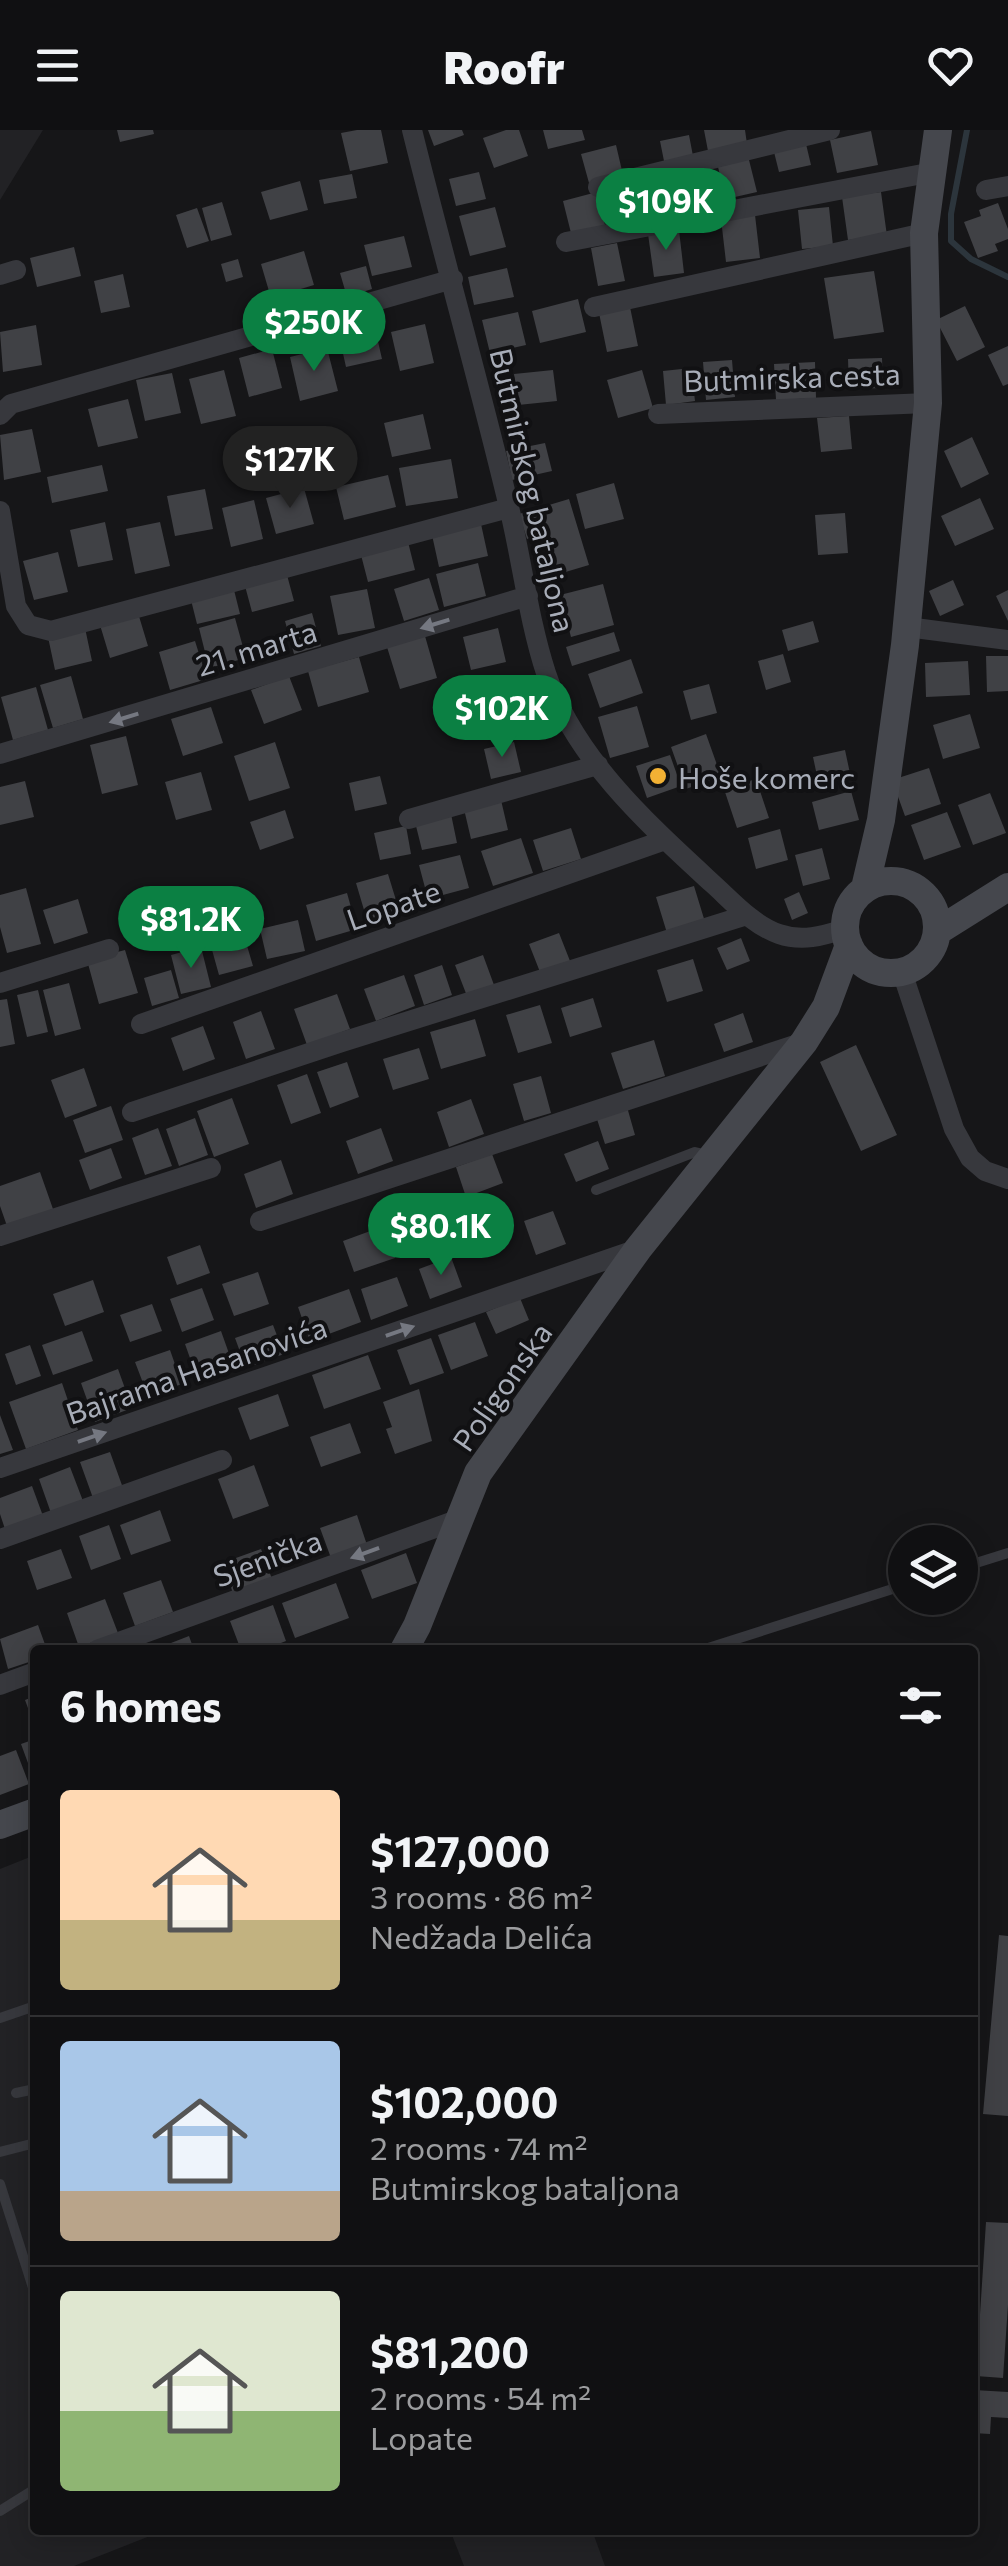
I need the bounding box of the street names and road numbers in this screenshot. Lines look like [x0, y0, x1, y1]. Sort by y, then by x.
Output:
street label: Butmirskog bataljona [483, 344, 585, 636]
street label: Butmirska cesta [683, 354, 901, 398]
street label: 21. marta [191, 611, 321, 683]
street label: Lopate [341, 871, 445, 937]
street label: Bajrama Hasanovića [61, 1307, 331, 1431]
street label: Poligonska [443, 1315, 559, 1457]
street label: Sjenička [208, 1520, 326, 1594]

